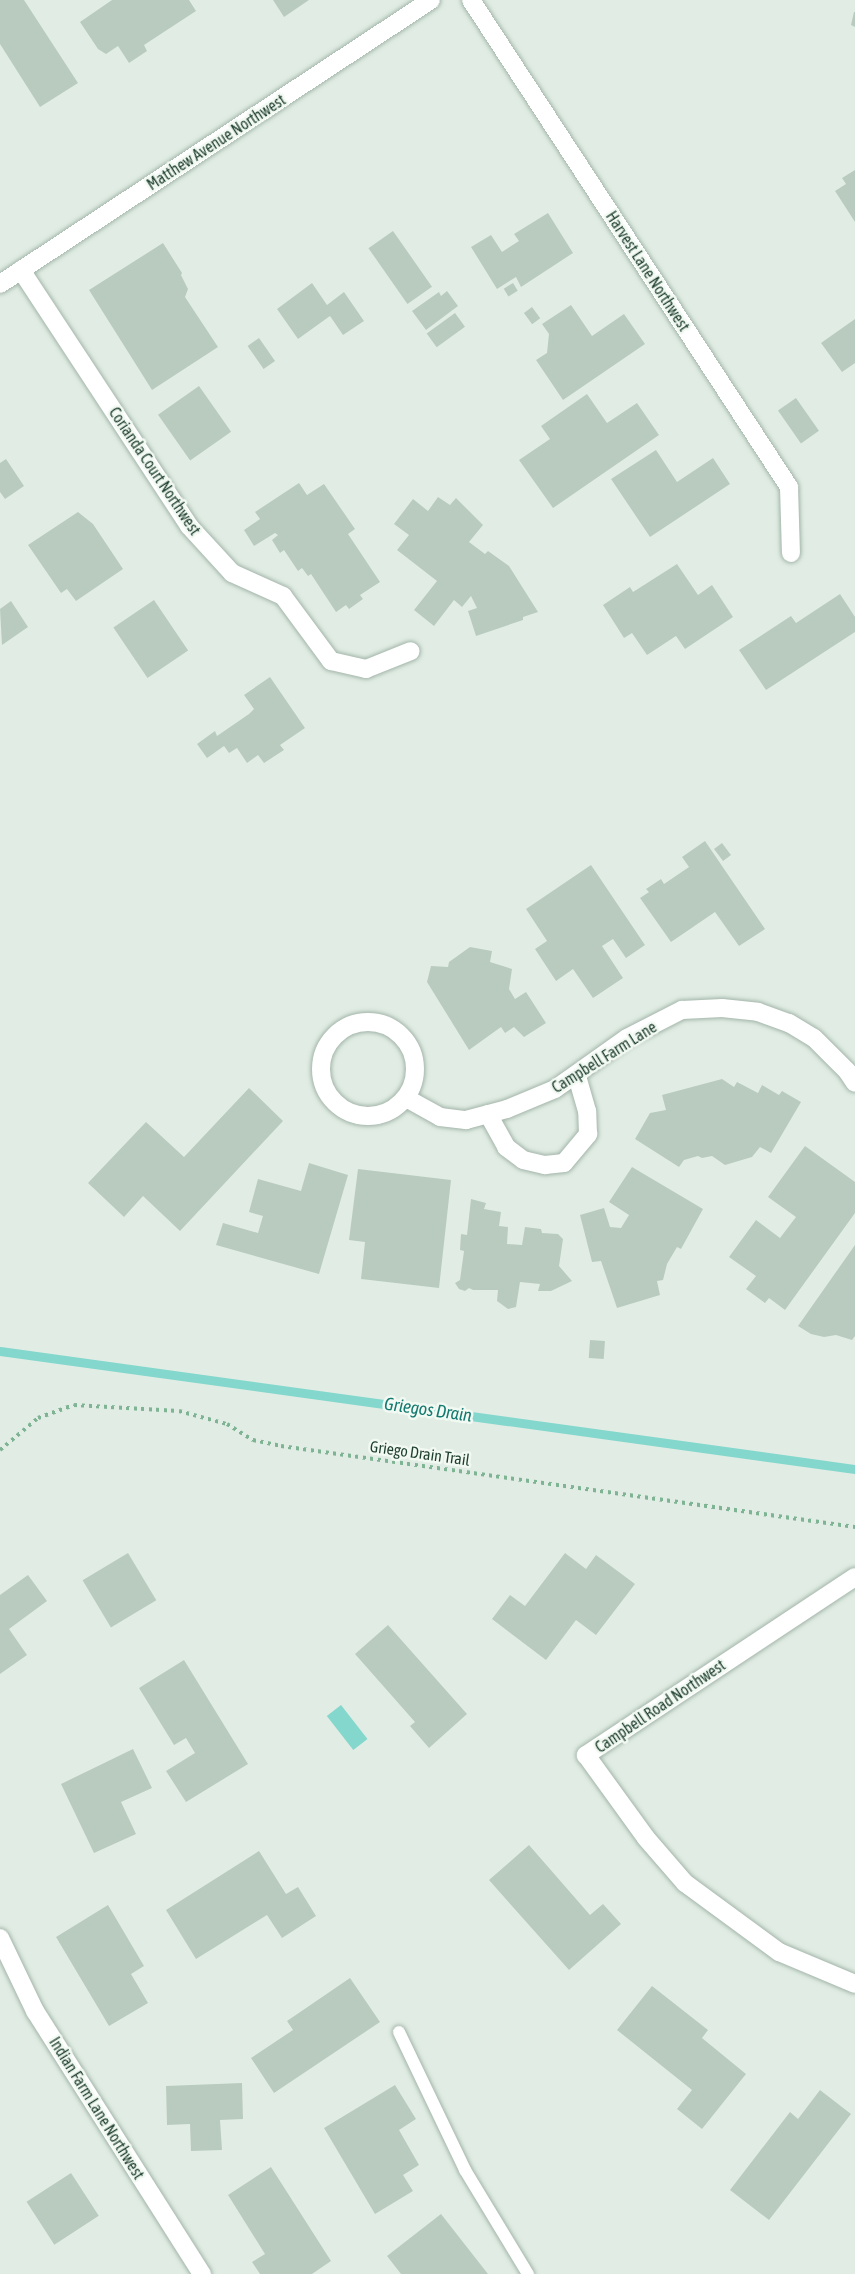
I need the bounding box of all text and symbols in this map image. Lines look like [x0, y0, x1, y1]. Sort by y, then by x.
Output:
street label: Matthew Avenue Northwest [143, 90, 289, 194]
street label: Harvest Lane Northwest [602, 207, 694, 335]
street label: Corianda Court Northwest [105, 403, 205, 539]
street label: Campbell Farm Lane [548, 1017, 660, 1097]
water label: Griegos Drain [383, 1393, 473, 1427]
street label: Griego Drain Trail [369, 1436, 471, 1470]
street label: Campbell Road Northwest [591, 1655, 729, 1757]
street label: Indian Farm Lane Northwest [45, 2033, 149, 2183]

